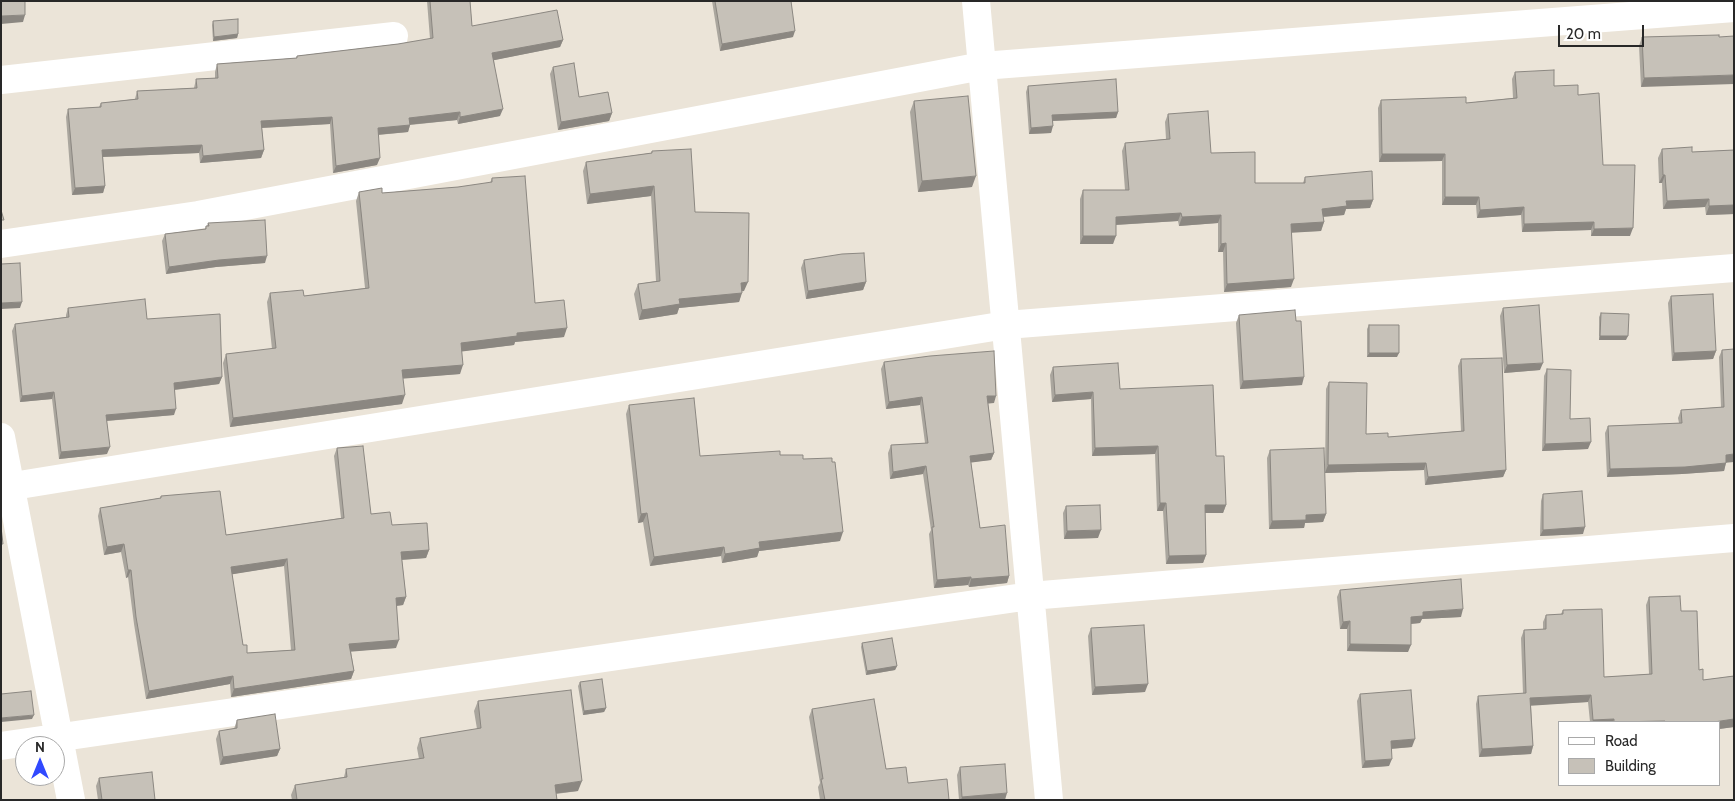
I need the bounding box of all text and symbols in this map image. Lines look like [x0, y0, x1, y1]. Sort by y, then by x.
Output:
scale bar [1560, 15, 1646, 47]
text: 20 m [1566, 25, 1601, 43]
legend [1558, 721, 1720, 786]
text: Road [1605, 732, 1638, 750]
north arrow [15, 736, 65, 786]
text: N [35, 738, 45, 756]
text: Building [1605, 757, 1656, 775]

